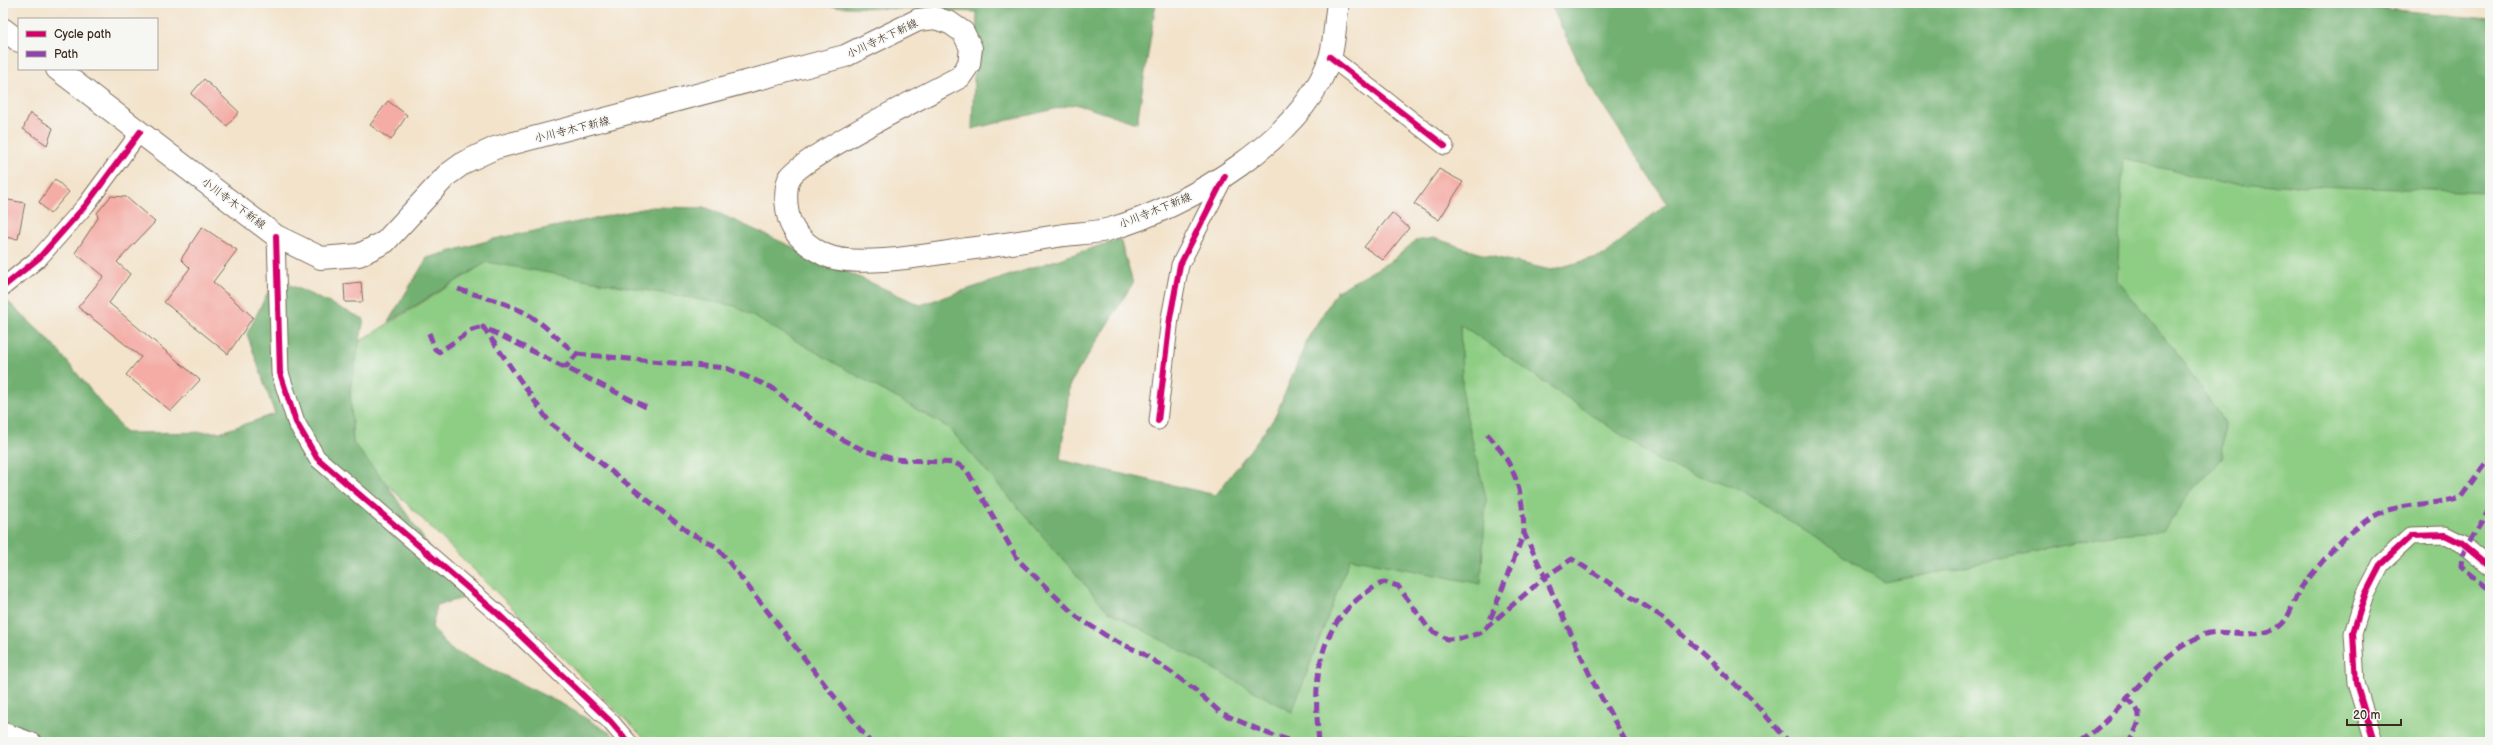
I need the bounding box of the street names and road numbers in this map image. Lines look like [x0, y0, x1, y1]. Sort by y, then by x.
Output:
street label: 小川寺木下新線 [845, 16, 920, 61]
street label: 小川寺木下新線 [533, 114, 611, 145]
street label: 小川寺木下新線 [199, 175, 268, 232]
street label: 小川寺木下新線 [1117, 190, 1193, 231]

